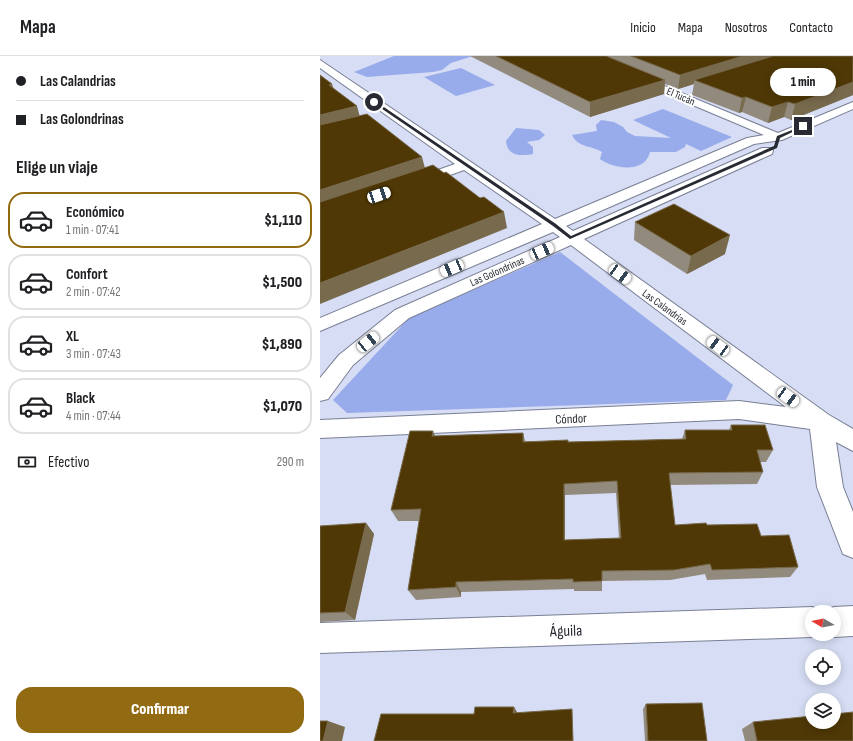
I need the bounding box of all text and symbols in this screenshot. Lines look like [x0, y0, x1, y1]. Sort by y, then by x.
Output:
text: Mapa [20, 16, 56, 39]
text: Inicio [630, 19, 656, 36]
text: Mapa [678, 19, 703, 36]
text: Nosotros [725, 19, 767, 36]
text: Contacto [789, 19, 833, 36]
callout: 1 min [770, 68, 836, 96]
text: Las Calandrias [40, 72, 116, 91]
text: 1 min [791, 74, 815, 90]
street label: El Tucán [665, 85, 697, 108]
route start [365, 93, 383, 111]
text: Las Golondrinas [40, 110, 124, 129]
route end [794, 117, 812, 135]
text: Elige un viaje [16, 157, 98, 178]
car [366, 185, 392, 205]
icon: car [18, 202, 54, 238]
text: Económico [66, 203, 124, 222]
text: $1,110 [264, 211, 302, 230]
text: 1 min · 07:41 [66, 222, 119, 238]
car [529, 241, 555, 261]
street label: Las Golondrinas [468, 254, 526, 289]
car [439, 258, 465, 278]
car [607, 262, 633, 286]
icon: car [18, 264, 54, 300]
text: Confort [66, 265, 108, 284]
text: $1,500 [262, 273, 302, 292]
text: 2 min · 07:42 [66, 284, 121, 300]
street label: Las Calandrias [640, 287, 690, 328]
icon: car [18, 326, 54, 362]
text: XL [66, 327, 79, 346]
car [355, 330, 381, 354]
car [705, 334, 731, 358]
text: $1,890 [262, 335, 302, 354]
text: 3 min · 07:43 [66, 346, 121, 362]
car [775, 385, 801, 409]
icon: car [18, 388, 54, 424]
text: Black [66, 389, 95, 408]
text: $1,070 [263, 397, 302, 416]
text: 4 min · 07:44 [66, 408, 121, 424]
street label: Cóndor [555, 410, 588, 428]
icon: cash [16, 451, 38, 473]
text: Efectivo [48, 453, 89, 472]
text: 290 m [277, 454, 304, 470]
north arrow [805, 605, 841, 641]
map controls [805, 605, 841, 729]
street label: Águila [549, 621, 583, 642]
button: locate [805, 649, 841, 685]
button: Confirmar [16, 687, 304, 733]
button: layers [805, 693, 841, 729]

